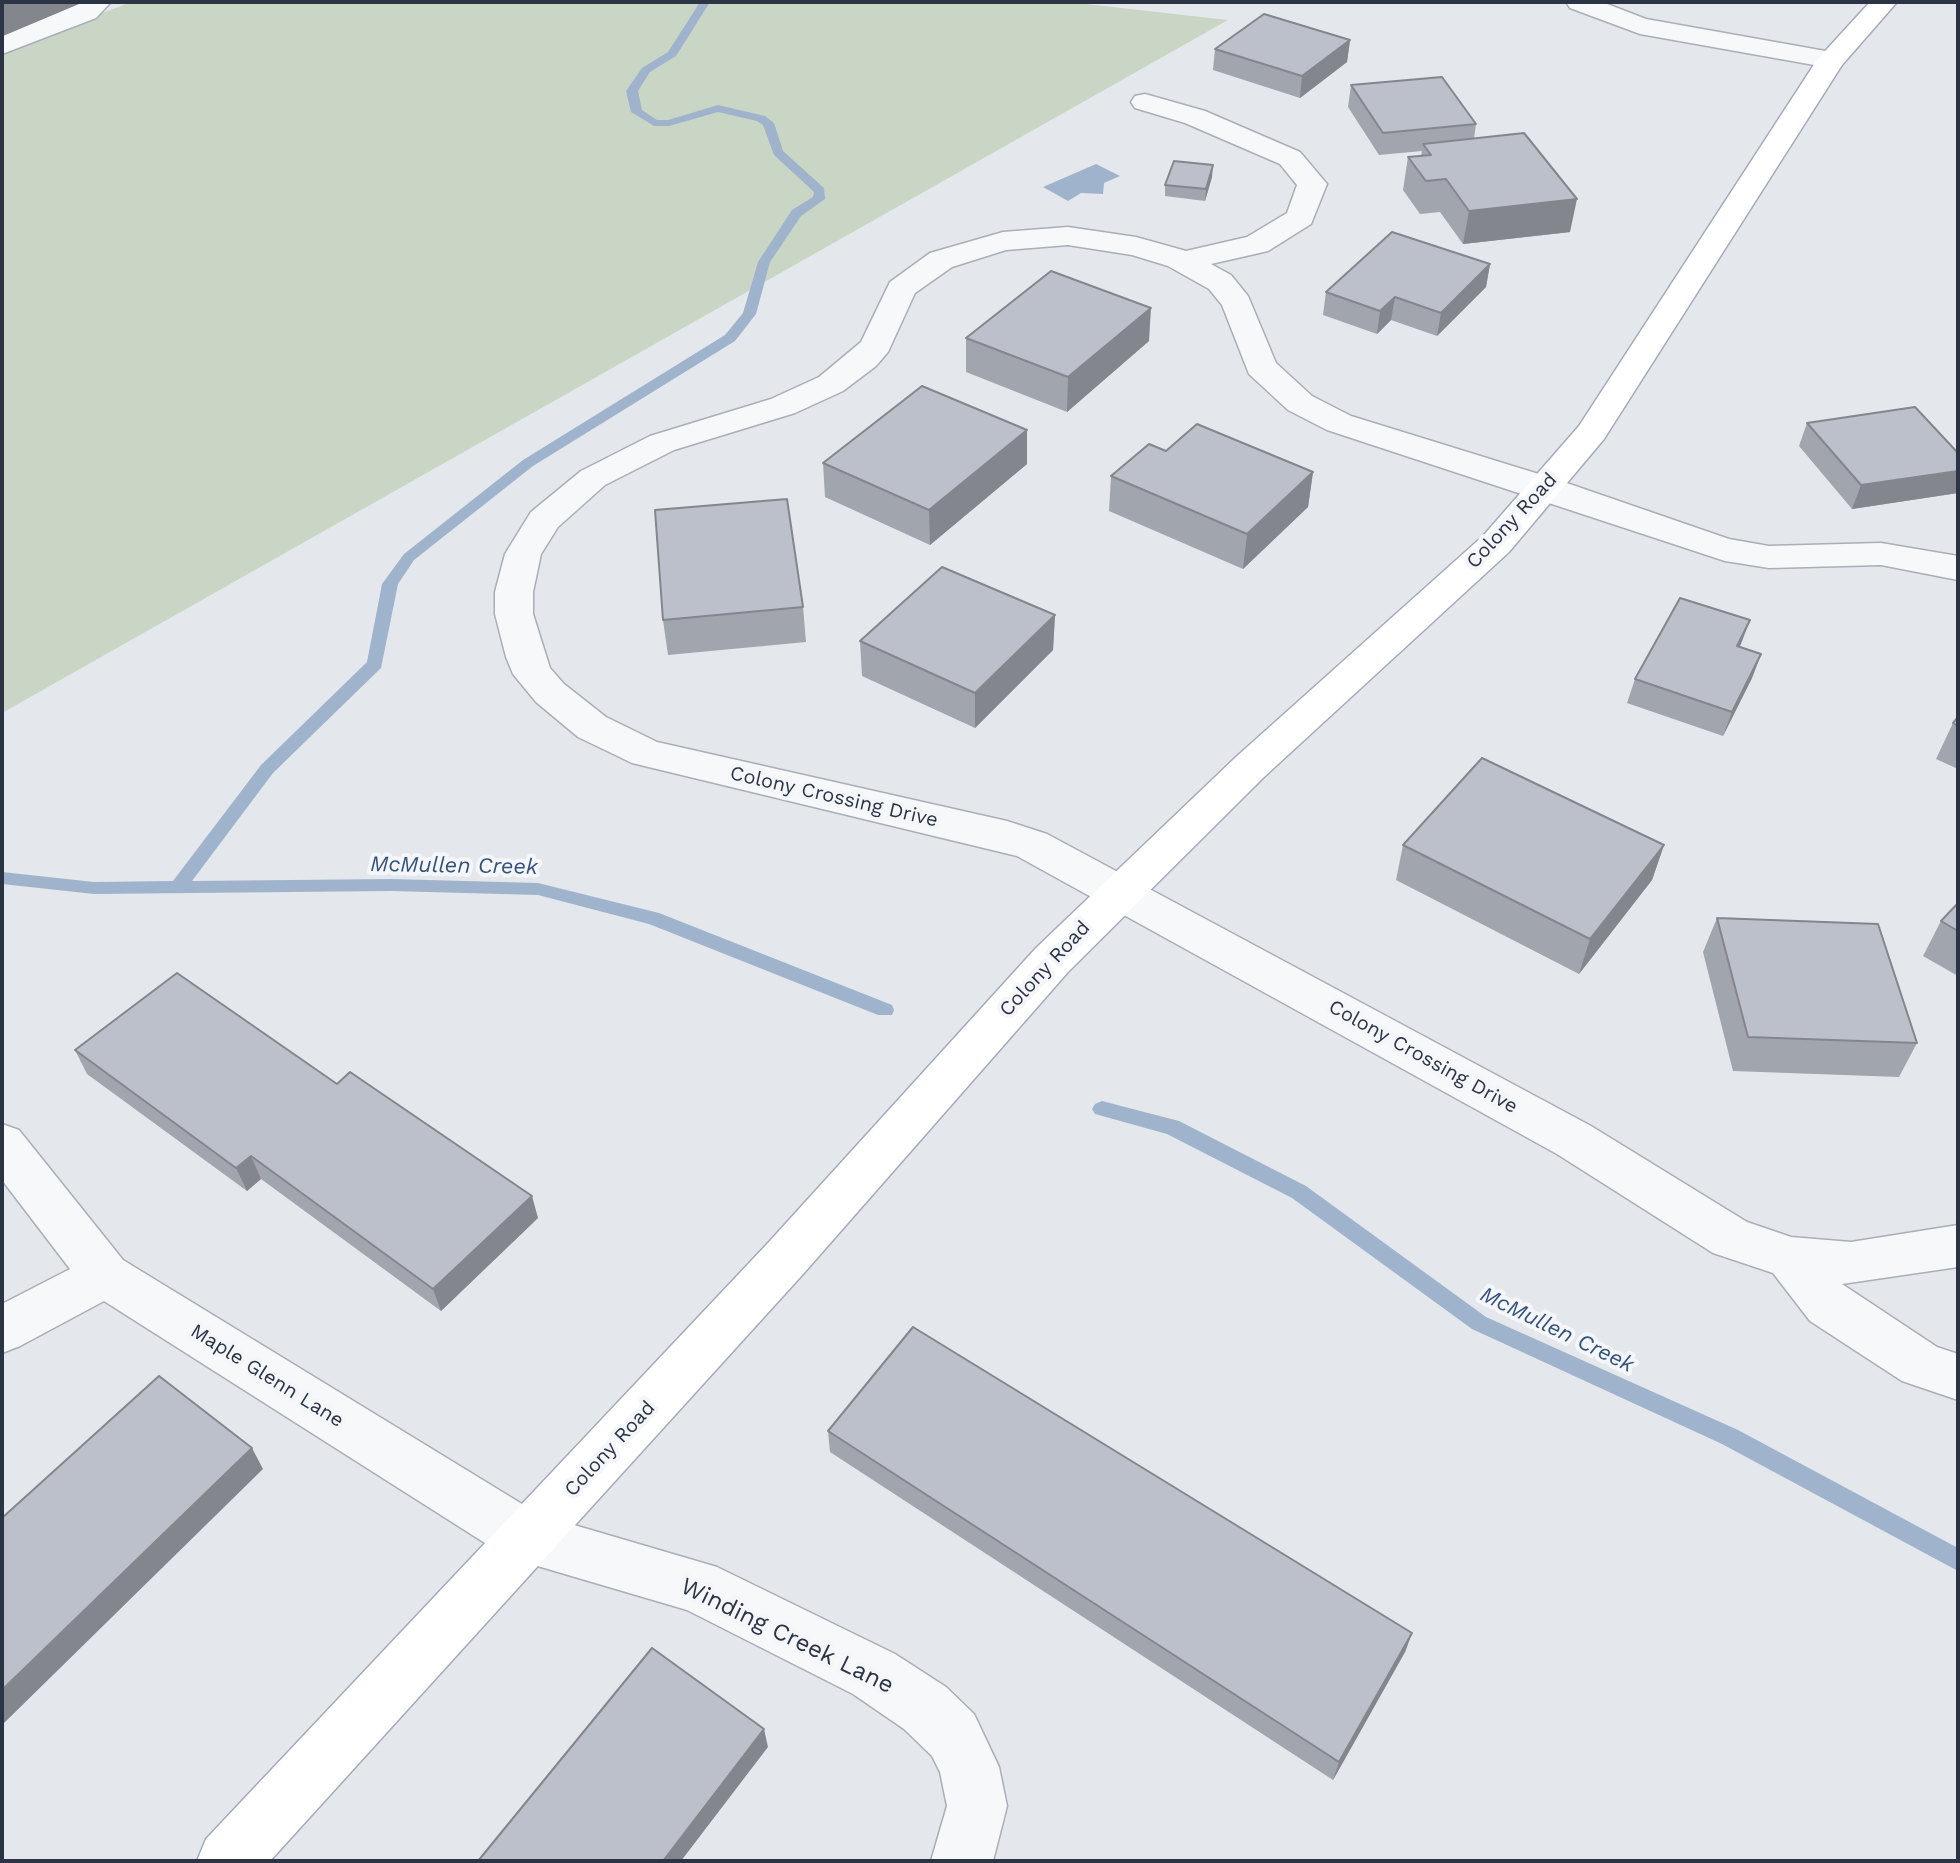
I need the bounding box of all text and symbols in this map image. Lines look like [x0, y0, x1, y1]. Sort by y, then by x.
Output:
street label: Colony Road [1462, 468, 1562, 574]
street label: Colony Crossing Drive [728, 761, 940, 833]
water label: McMullen Creek [370, 851, 538, 881]
street label: Colony Road [995, 916, 1095, 1022]
street label: Colony Crossing Drive [1324, 995, 1522, 1119]
water label: McMullen Creek [1476, 1281, 1638, 1379]
street label: Maple Glenn Lane [186, 1319, 348, 1433]
street label: Colony Road [560, 1396, 660, 1502]
street label: Winding Creek Lane [676, 1572, 898, 1700]

